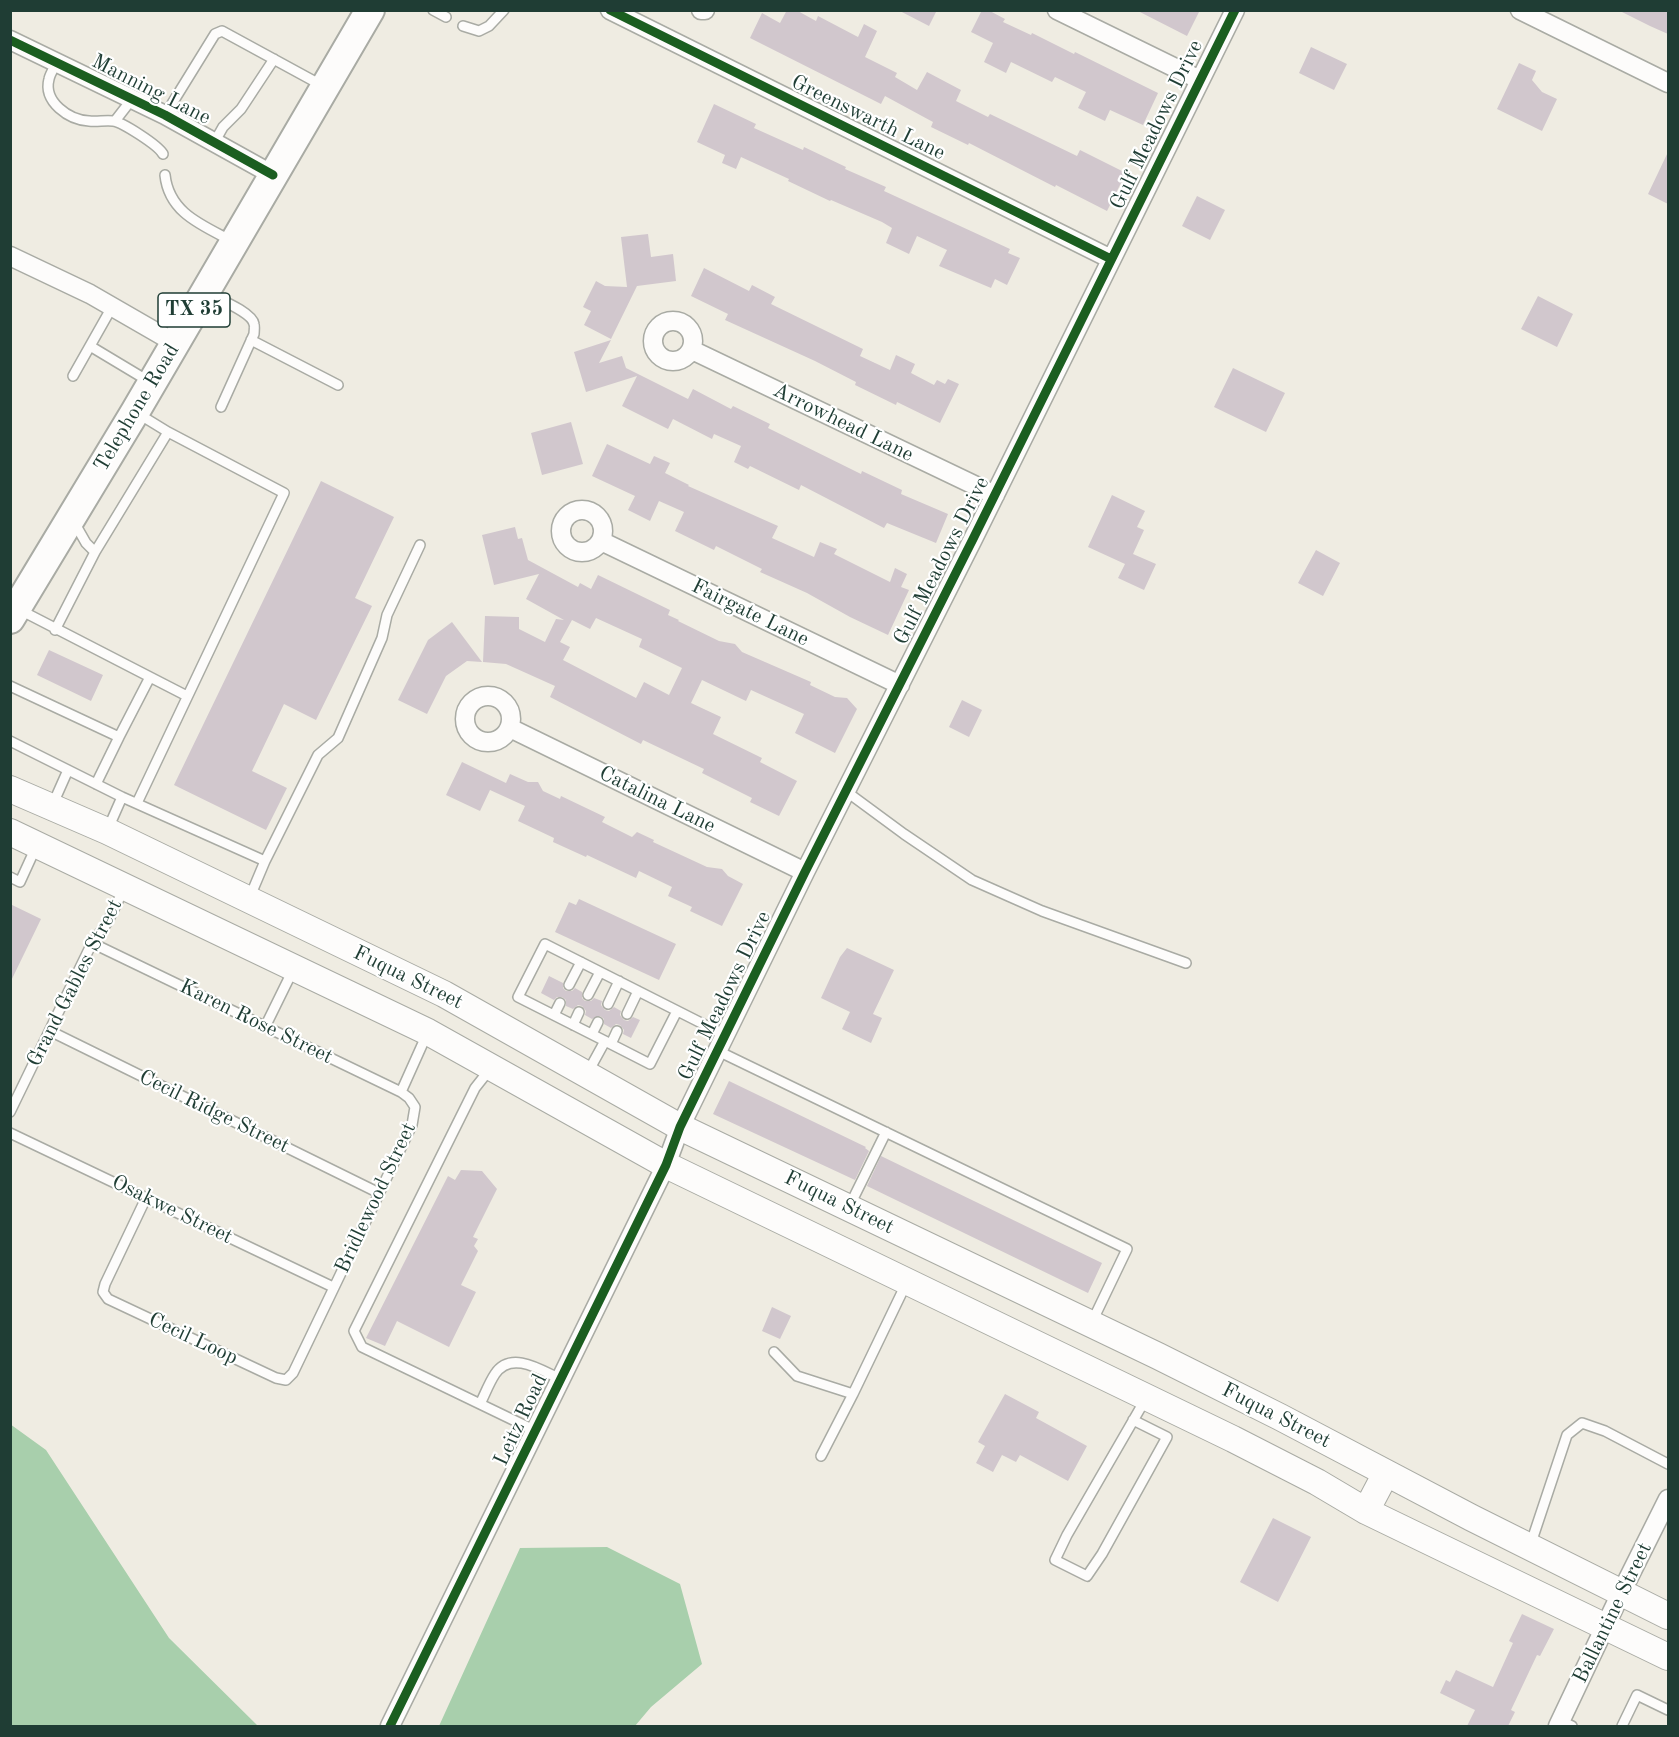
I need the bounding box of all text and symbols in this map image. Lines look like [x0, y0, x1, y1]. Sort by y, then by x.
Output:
street label: Gulf Meadows Drive [1105, 36, 1209, 214]
street label: Manning Lane [87, 49, 215, 131]
street label: Greenswarth Lane [787, 70, 949, 166]
road number: TX 35 [158, 293, 230, 327]
street label: Telephone Road [89, 339, 185, 477]
street label: Arrowhead Lane [769, 378, 917, 468]
street label: Gulf Meadows Drive [889, 473, 995, 649]
street label: Fairgate Lane [687, 574, 813, 652]
street label: Catalina Lane [595, 761, 719, 839]
street label: Grand Gables Street [22, 895, 128, 1071]
street label: Gulf Meadows Drive [673, 907, 777, 1085]
street label: Fuqua Street [349, 941, 467, 1015]
street label: Karen Rose Street [175, 974, 337, 1070]
street label: Cecil Ridge Street [135, 1065, 293, 1159]
street label: Bridlewood Street [330, 1119, 422, 1277]
street label: Fuqua Street [780, 1166, 898, 1240]
street label: Osakwe Street [107, 1170, 237, 1250]
street label: Cecil Loop [144, 1307, 242, 1371]
street label: Leitz Road [489, 1370, 553, 1470]
street label: Fuqua Street [1217, 1378, 1335, 1454]
street label: Ballantine Street [1568, 1539, 1658, 1687]

